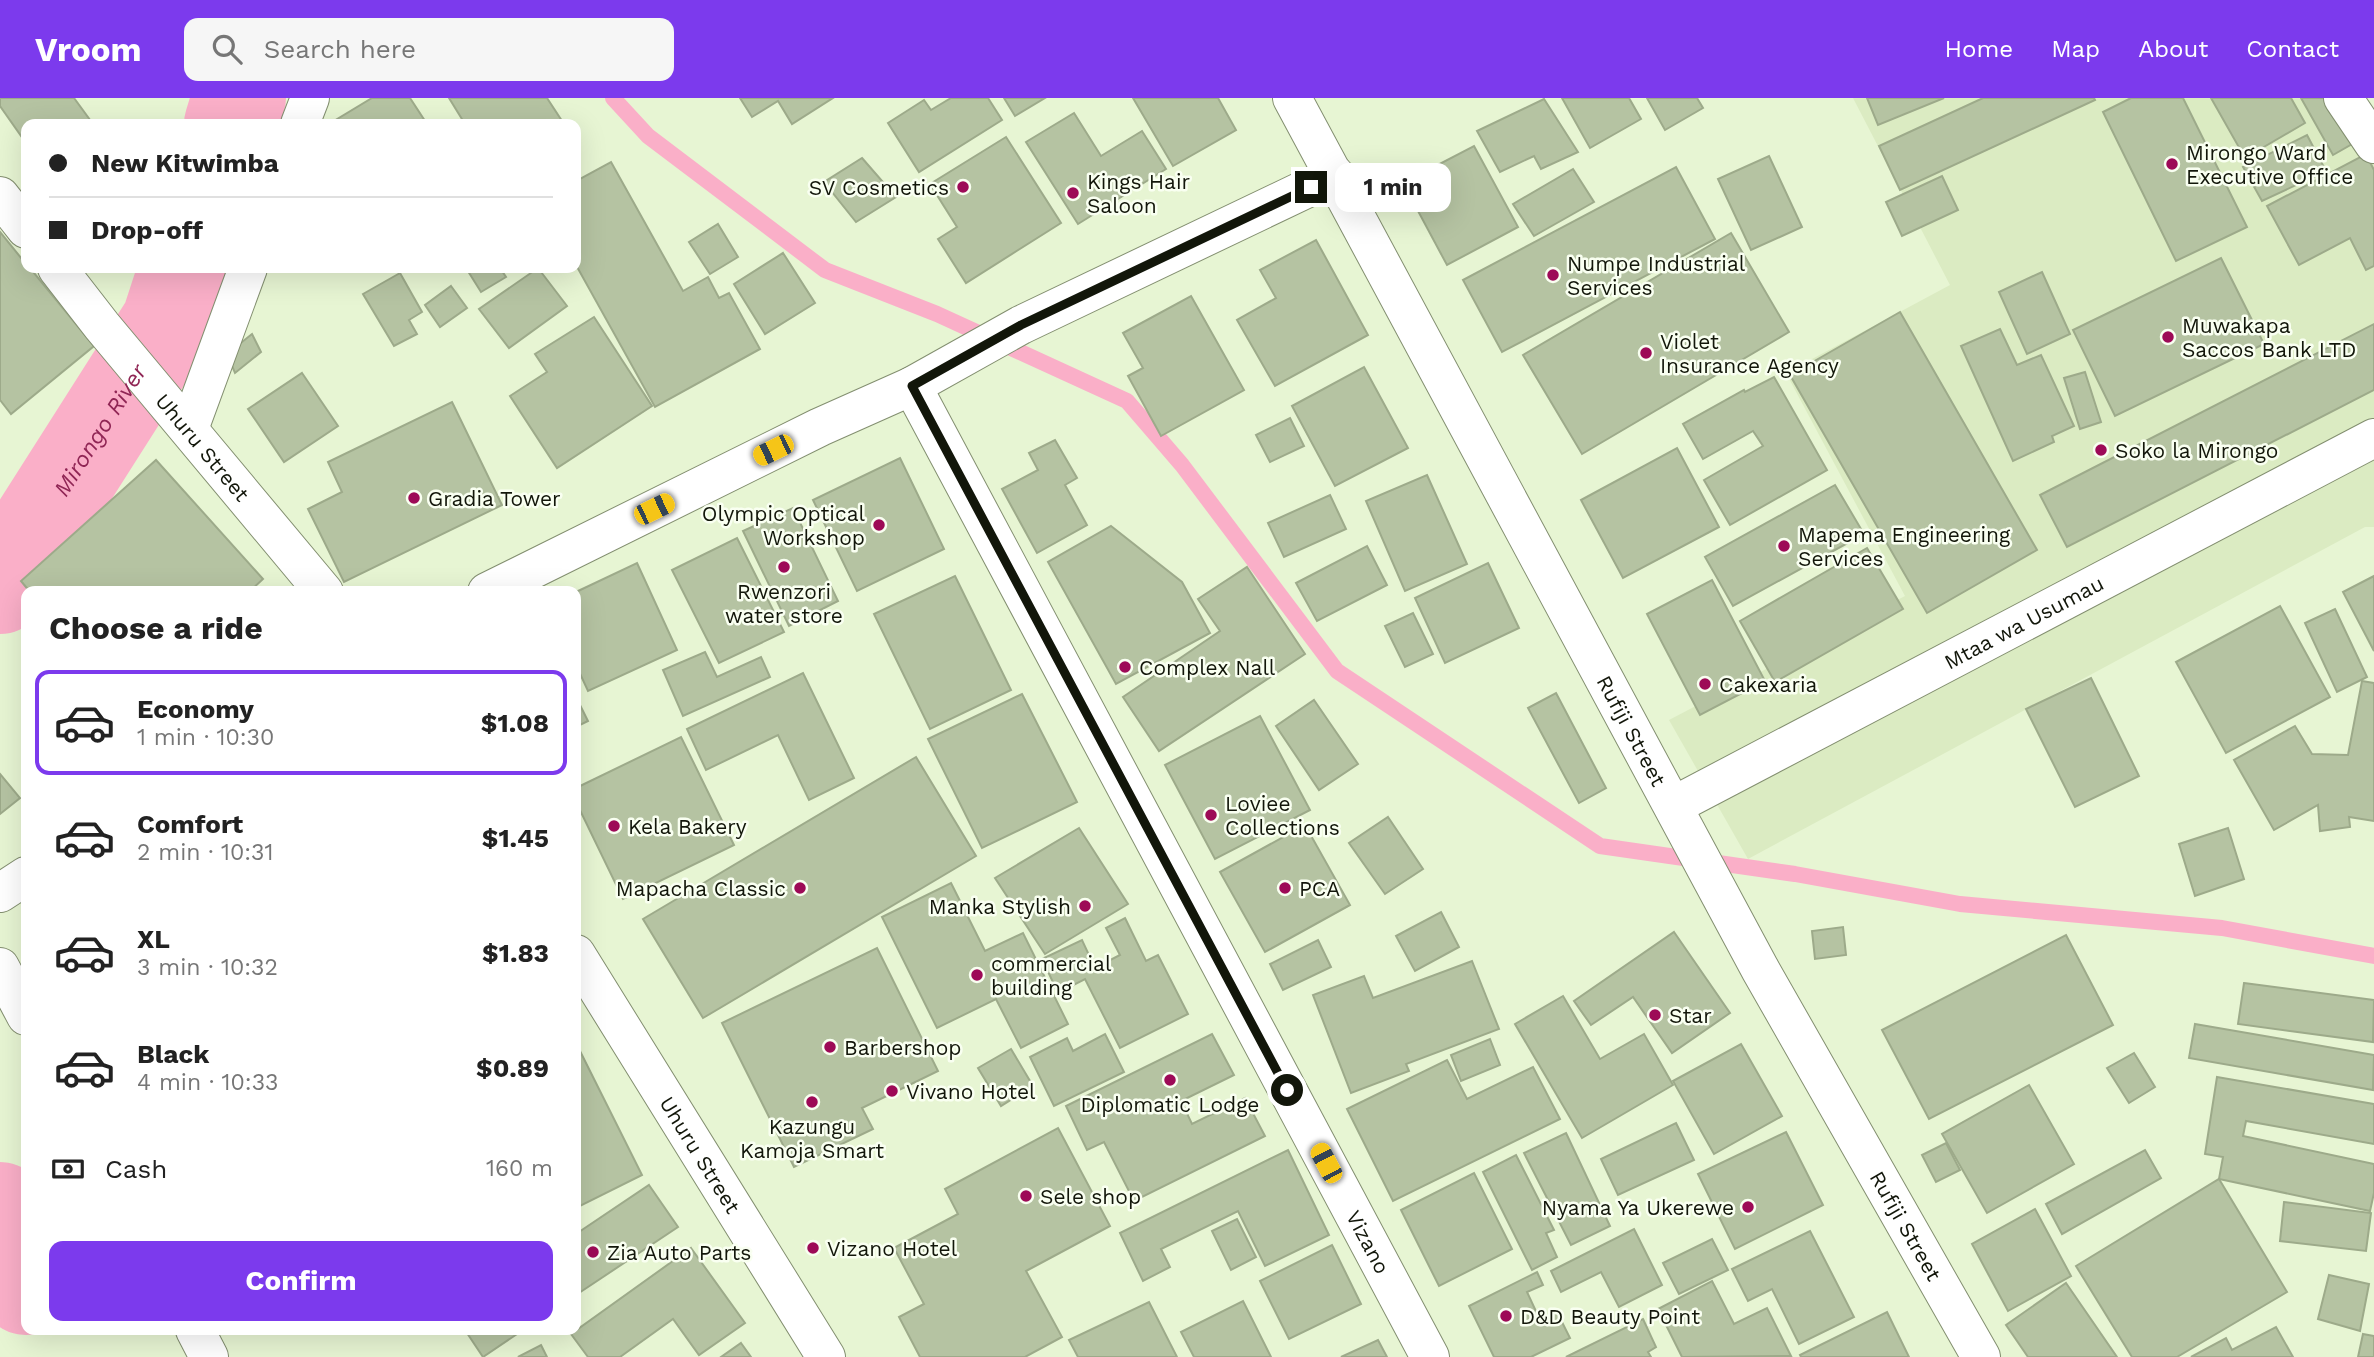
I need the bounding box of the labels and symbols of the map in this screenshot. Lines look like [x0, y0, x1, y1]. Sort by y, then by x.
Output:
place label: Mirongo Ward Executive Office [2186, 140, 2353, 189]
marker: Mirongo Ward Executive Office [2164, 156, 2180, 172]
callout: 1 min [1336, 162, 1451, 212]
place label: Kings Hair Saloon [1087, 169, 1191, 218]
route end [1295, 171, 1327, 203]
place label: SV Cosmetics [809, 175, 949, 200]
marker: SV Cosmetics [955, 179, 971, 195]
marker: Kings Hair Saloon [1065, 185, 1081, 201]
place label: Numpe Industrial Services [1567, 251, 1746, 300]
marker: Numpe Industrial Services [1545, 267, 1561, 283]
place label: Muwakapa Saccos Bank LTD [2182, 313, 2356, 362]
place label: Violet Insurance Agency [1660, 329, 1839, 378]
marker: Muwakapa Saccos Bank LTD [2160, 329, 2176, 345]
marker: Violet Insurance Agency [1638, 345, 1654, 361]
water label: Mirongo River [48, 358, 152, 501]
street label: Uhuru Street [151, 388, 255, 506]
car [750, 431, 797, 469]
place label: Soko la Mirongo [2115, 438, 2278, 463]
marker: Soko la Mirongo [2093, 442, 2109, 458]
place label: Gradia Tower [428, 486, 561, 511]
marker: Gradia Tower [406, 490, 422, 506]
car [631, 490, 678, 528]
place label: Olympic Optical Workshop [702, 501, 866, 550]
marker: Olympic Optical Workshop [871, 517, 887, 533]
place label: Mapema Engineering Services [1798, 522, 2011, 571]
marker: Mapema Engineering Services [1776, 538, 1792, 554]
marker: Rwenzori water store [776, 559, 792, 575]
street label: Mtaa wa Usumau [1940, 570, 2107, 674]
place label: Rwenzori water store [725, 579, 843, 628]
place label: Complex Nall [1139, 655, 1276, 680]
marker: Complex Nall [1117, 659, 1133, 675]
street label: Rufiji Street [1592, 671, 1672, 790]
place label: Cakexaria [1719, 672, 1818, 697]
marker: Cakexaria [1697, 676, 1713, 692]
place label: Loviee Collections [1225, 791, 1340, 840]
marker: Loviee Collections [1203, 807, 1219, 823]
place label: Kela Bakery [628, 814, 747, 839]
marker: Kela Bakery [606, 818, 622, 834]
place label: Mapacha Classic [616, 876, 786, 901]
place label: PCA [1299, 876, 1340, 901]
marker: Mapacha Classic [792, 880, 808, 896]
marker: PCA [1277, 880, 1293, 896]
place label: Manka Stylish [929, 894, 1071, 919]
marker: Manka Stylish [1077, 898, 1093, 914]
place label: commercial building [991, 951, 1112, 1000]
marker: commercial building [969, 967, 985, 983]
place label: Star [1669, 1003, 1712, 1028]
marker: Star [1647, 1007, 1663, 1023]
place label: Barbershop [844, 1035, 961, 1060]
marker: Barbershop [822, 1039, 838, 1055]
marker: Diplomatic Lodge [1162, 1072, 1178, 1088]
route start [1271, 1074, 1303, 1106]
place label: Vivano Hotel [906, 1079, 1036, 1104]
marker: Vivano Hotel [884, 1083, 900, 1099]
street label: Uhuru Street [655, 1092, 746, 1218]
place label: Diplomatic Lodge [1081, 1092, 1259, 1117]
marker: Kazungu Kamoja Smart [804, 1094, 820, 1110]
place label: Kazungu Kamoja Smart [740, 1114, 884, 1163]
car [1307, 1140, 1346, 1186]
street label: Rufiji Street [1865, 1166, 1947, 1285]
place label: Sele shop [1040, 1184, 1141, 1209]
marker: Sele shop [1018, 1188, 1034, 1204]
place label: Nyama Ya Ukerewe [1542, 1195, 1734, 1220]
marker: Nyama Ya Ukerewe [1740, 1199, 1756, 1215]
street label: Vizano [1342, 1206, 1396, 1278]
place label: Vizano Hotel [827, 1236, 958, 1261]
place label: Zia Auto Parts [607, 1240, 751, 1265]
marker: Vizano Hotel [805, 1240, 821, 1256]
marker: Zia Auto Parts [585, 1244, 601, 1260]
place label: D&D Beauty Point [1520, 1304, 1700, 1329]
marker: D&D Beauty Point [1498, 1308, 1514, 1324]

